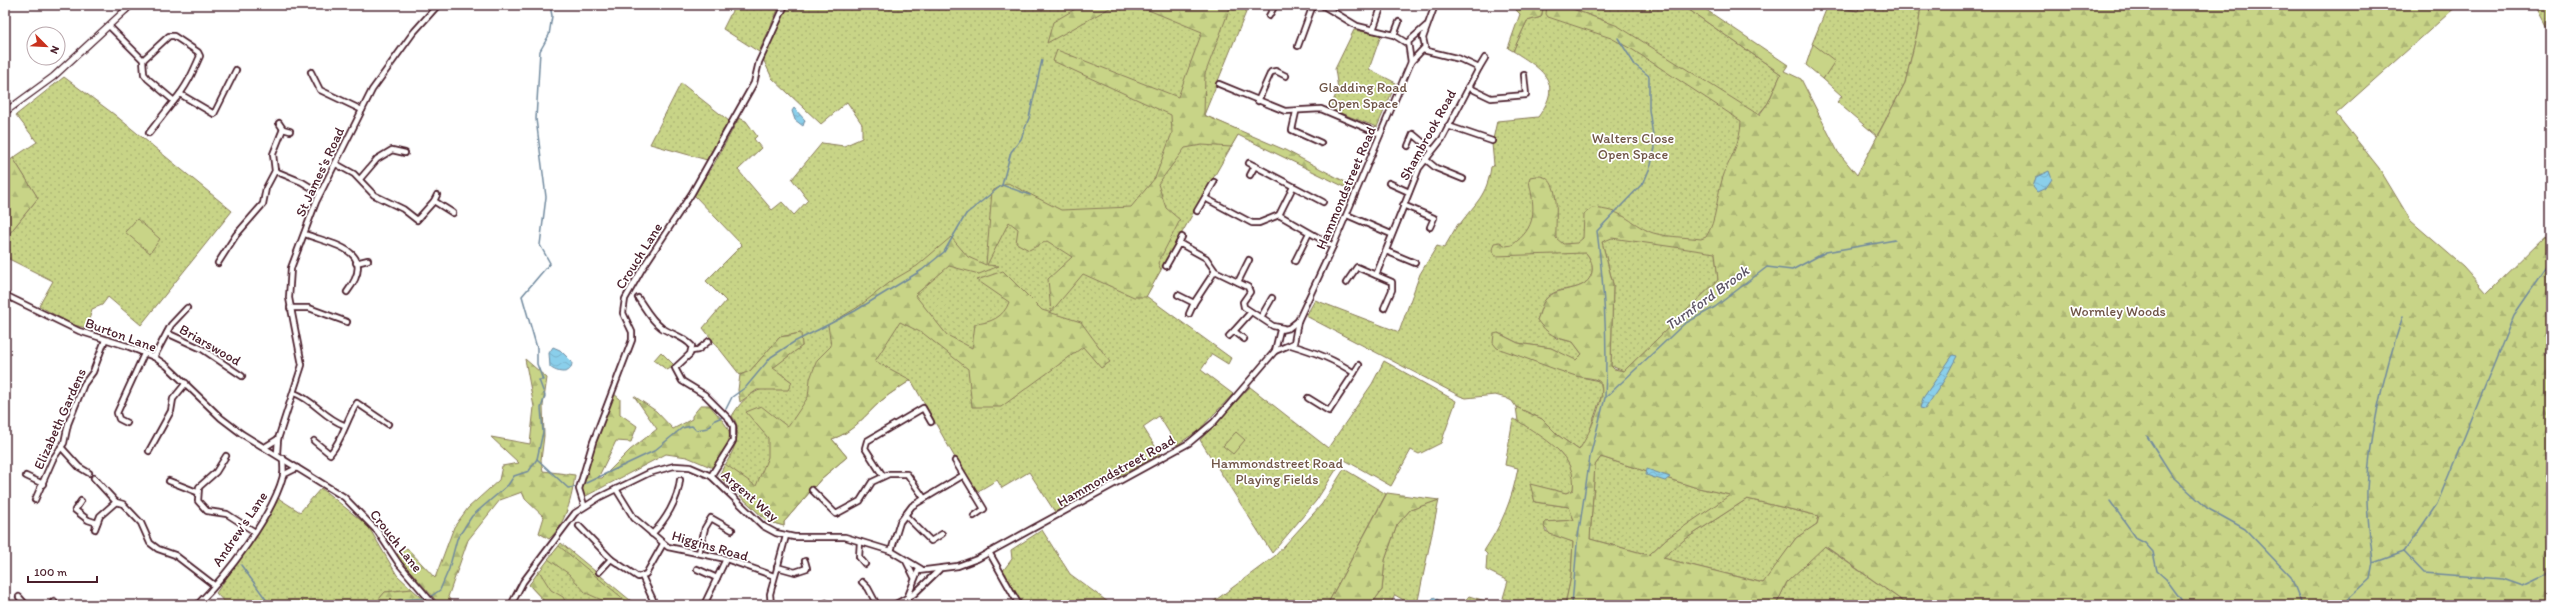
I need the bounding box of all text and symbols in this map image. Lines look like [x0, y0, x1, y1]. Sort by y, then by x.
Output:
north arrow [26, 26, 66, 66]
text: N [47, 44, 62, 56]
park label: Gladding Road Open Space [1319, 79, 1408, 112]
street label: Shambrook Road [1396, 86, 1460, 183]
street label: St James's Road [292, 124, 348, 219]
street label: Hammondstreet Road [1312, 124, 1380, 252]
park label: Walters Close Open Space [1592, 130, 1675, 163]
street label: Crouch Lane [612, 219, 666, 292]
water label: Turnford Brook [1662, 261, 1753, 334]
park label: Wormley Woods [2070, 303, 2166, 320]
street label: Burton Lane [83, 314, 159, 356]
street label: Briarswood [176, 321, 244, 370]
street label: Elizabeth Gardens [30, 366, 90, 472]
street label: Hammondstreet Road [1054, 431, 1178, 510]
park label: Hammondstreet Road Playing Fields [1211, 455, 1343, 488]
street label: Argent Way [718, 467, 782, 526]
street label: Andrew's Lane [209, 488, 271, 570]
street label: Crouch Lane [366, 506, 426, 576]
street label: Higgins Road [670, 527, 751, 565]
scale bar [28, 558, 97, 584]
text: 100 m [34, 565, 67, 579]

